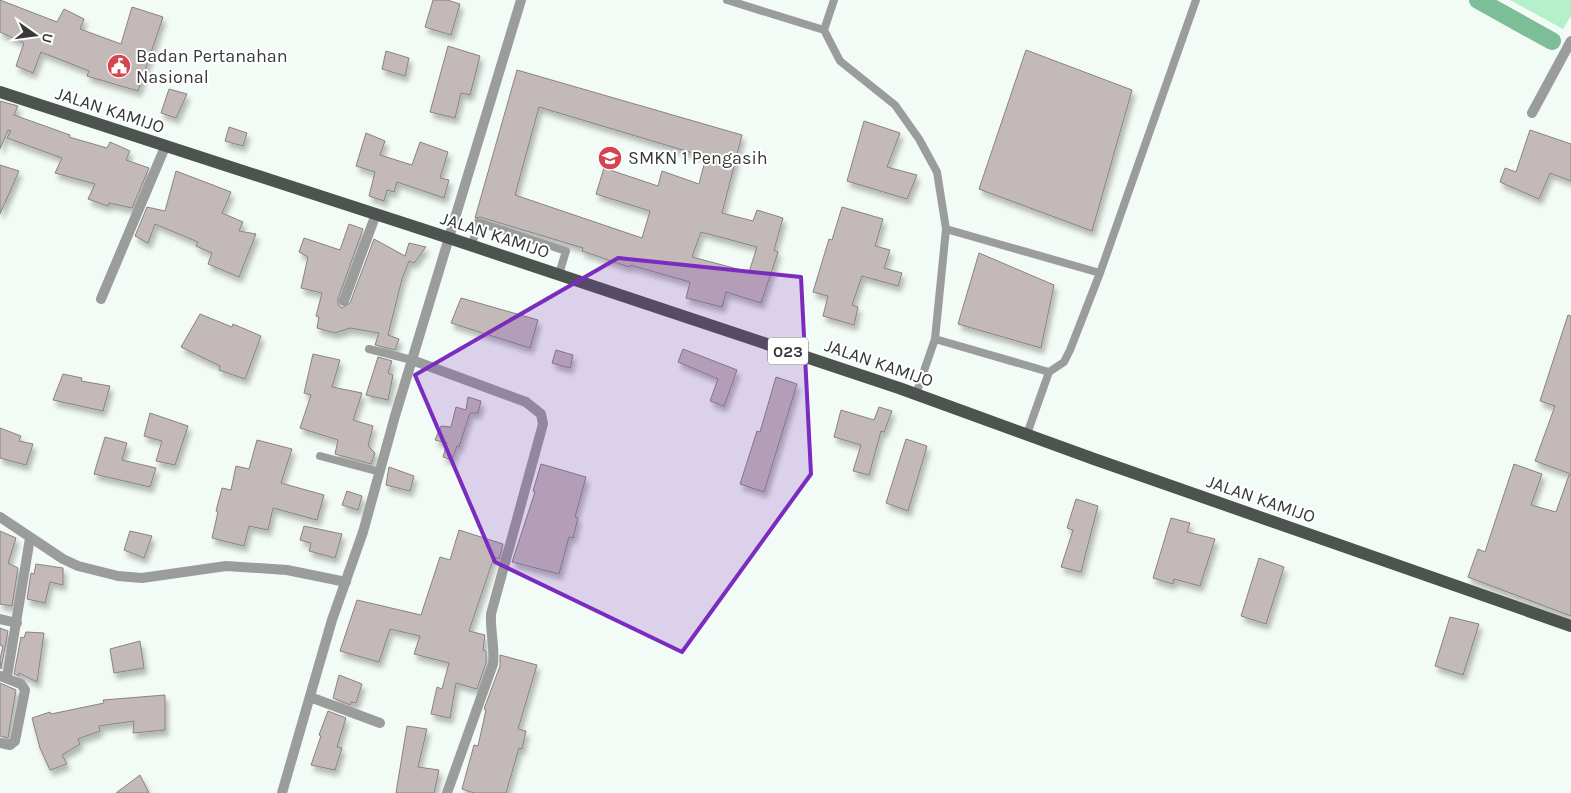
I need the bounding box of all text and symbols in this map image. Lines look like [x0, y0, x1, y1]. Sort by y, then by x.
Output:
north arrow [10, 10, 60, 60]
text: U [38, 31, 57, 45]
place label: Badan Pertanahan Nasional [136, 45, 288, 88]
public building icon: Badan Pertanahan Nasional [106, 53, 132, 79]
street label: JALAN KAMIJO [53, 82, 167, 138]
school or university icon: SMKN 1 Pengasih [597, 145, 623, 171]
place label: SMKN 1 Pengasih [628, 147, 768, 169]
street label: JALAN KAMIJO [438, 207, 552, 263]
street label: JALAN KAMIJO [822, 334, 936, 392]
road number: 023 [768, 338, 808, 364]
street label: JALAN KAMIJO [1204, 470, 1318, 528]

